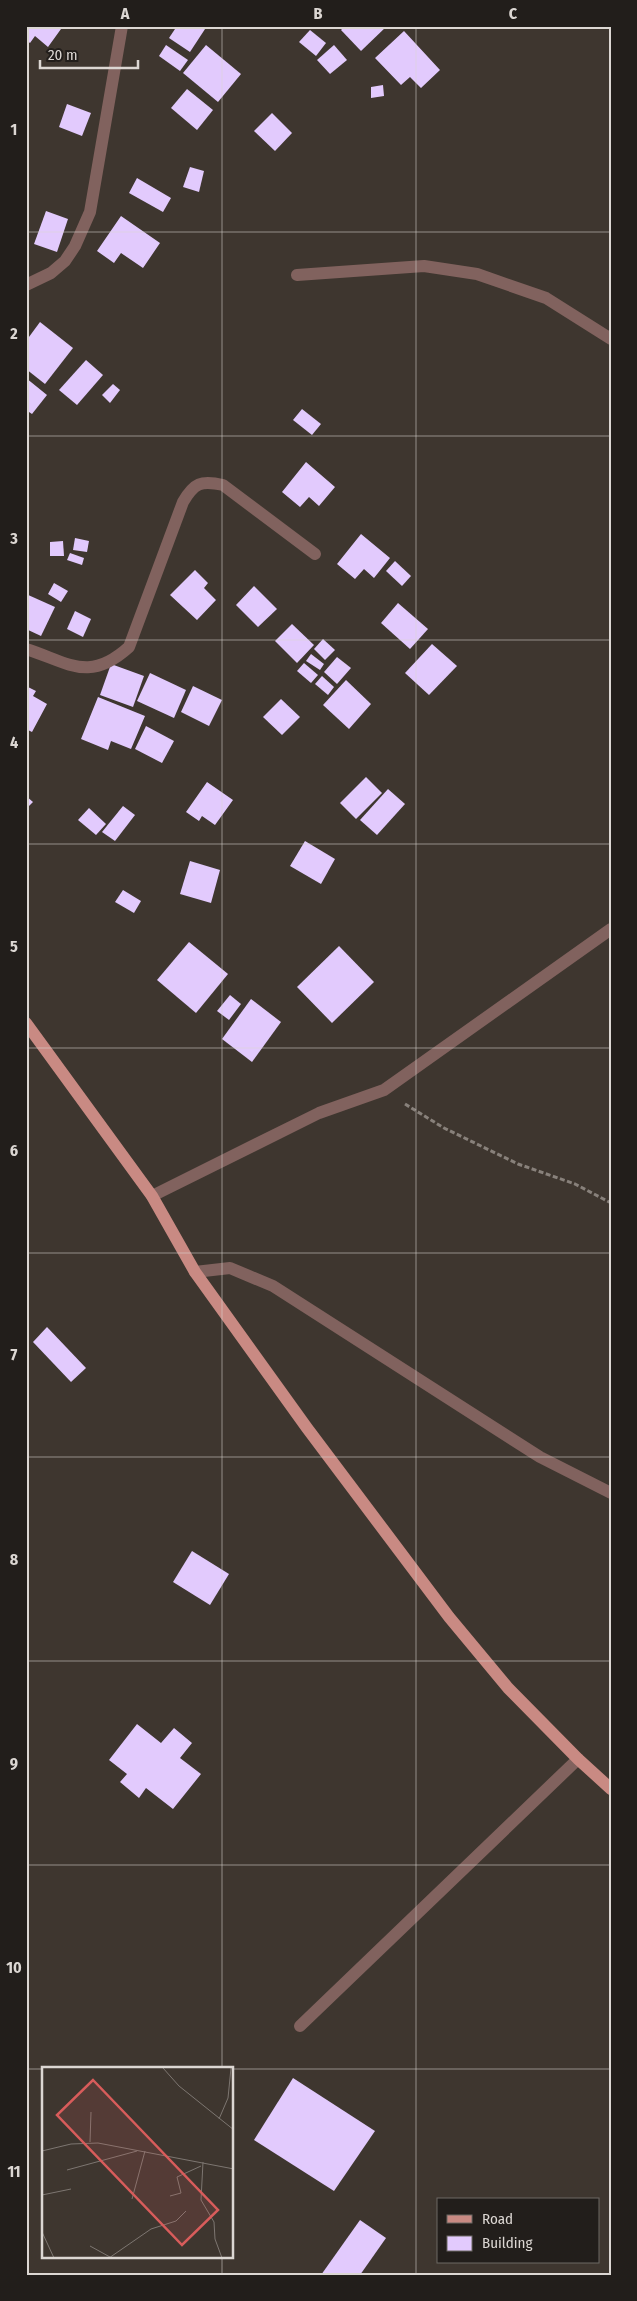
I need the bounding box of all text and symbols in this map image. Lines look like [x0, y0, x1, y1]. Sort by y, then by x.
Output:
text: A [120, 4, 130, 23]
text: B [314, 4, 323, 23]
text: C [509, 4, 518, 23]
scale bar [40, 38, 138, 70]
text: 20 m [48, 46, 78, 64]
text: 1 [11, 120, 17, 139]
text: 2 [9, 324, 18, 343]
text: 3 [9, 529, 18, 548]
text: 4 [10, 733, 18, 752]
text: 5 [10, 937, 18, 956]
text: 6 [10, 1141, 18, 1160]
text: 7 [11, 1345, 18, 1364]
text: 8 [10, 1550, 19, 1569]
text: 9 [10, 1754, 18, 1773]
text: 10 [6, 1958, 22, 1977]
inset map [42, 2067, 234, 2258]
text: 11 [7, 2162, 21, 2181]
legend [437, 2198, 600, 2264]
text: Road [482, 2210, 513, 2228]
text: Building [482, 2234, 533, 2252]

